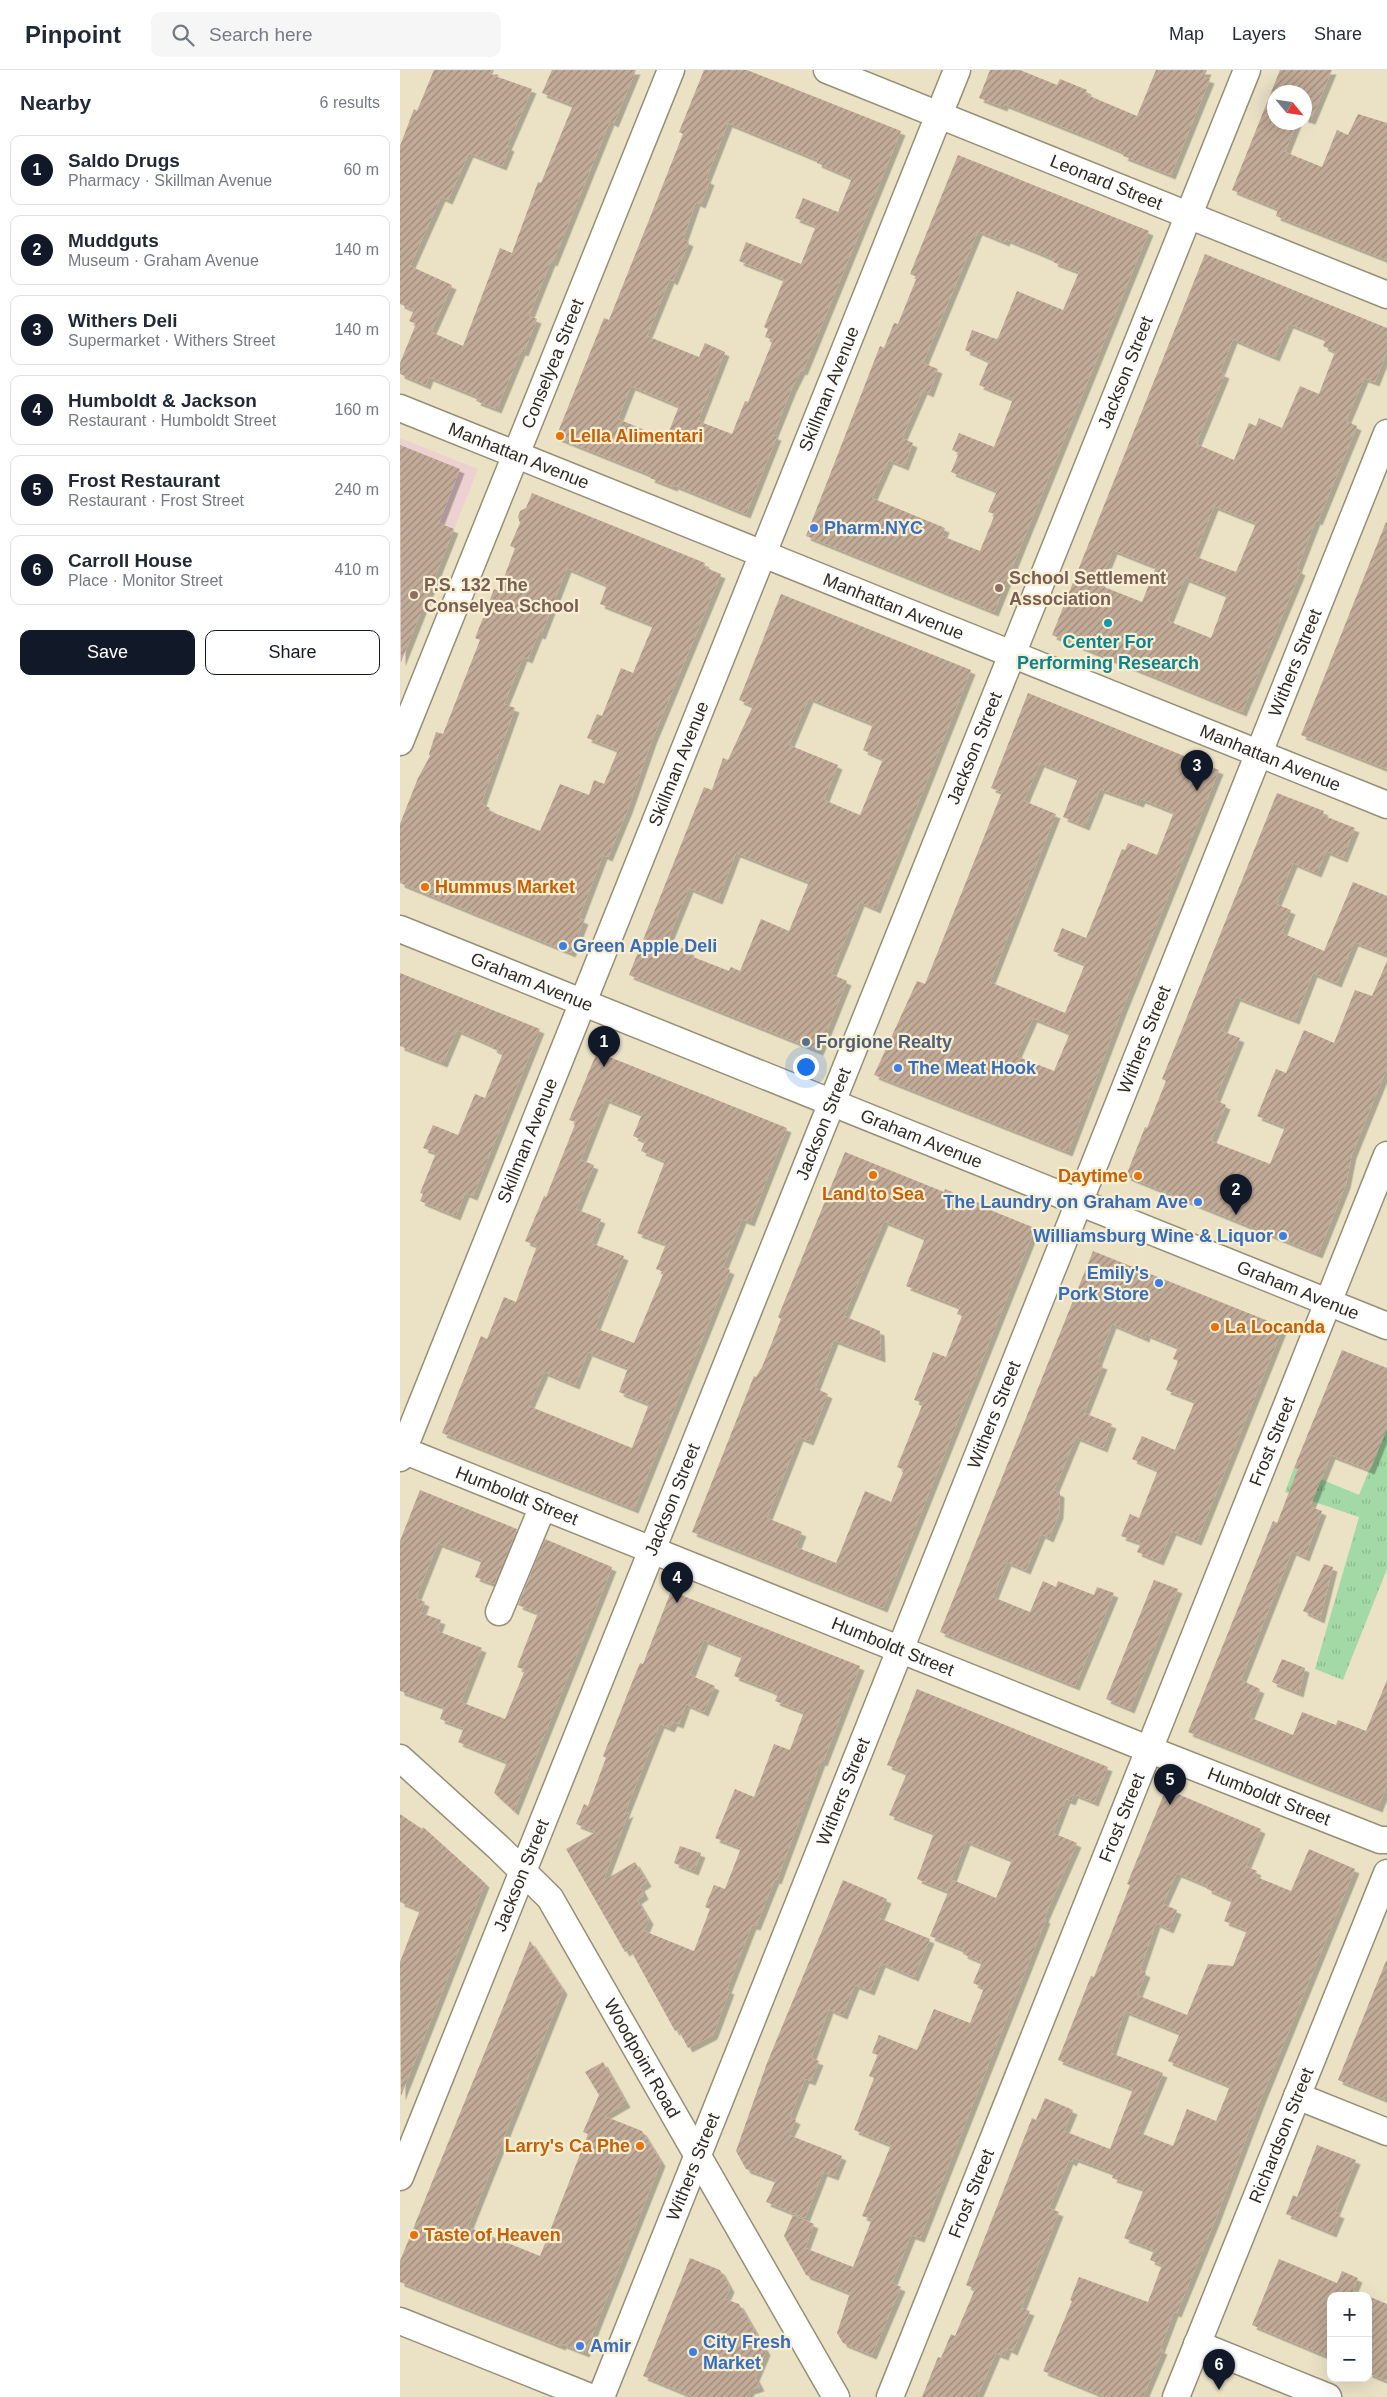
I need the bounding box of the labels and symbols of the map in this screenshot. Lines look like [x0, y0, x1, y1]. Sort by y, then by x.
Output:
north arrow [1267, 85, 1312, 130]
street label: Leonard Street [1047, 151, 1165, 214]
street label: Conselyea Street [517, 296, 588, 431]
street label: Jackson Street [1094, 313, 1157, 431]
street label: Skillman Avenue [795, 324, 863, 454]
street label: Manhattan Avenue [445, 419, 592, 493]
place label: Lella Alimentari [570, 426, 703, 446]
marker: Lella Alimentari [554, 430, 566, 442]
place label: Pharm.NYC [824, 518, 923, 538]
marker: Pharm.NYC [808, 522, 820, 534]
place label: School Settlement Association [1009, 568, 1166, 609]
street label: Manhattan Avenue [820, 569, 967, 644]
place label: P.S. 132 The Conselyea School [424, 575, 579, 616]
marker: School Settlement Association [993, 582, 1005, 594]
marker: P.S. 132 The Conselyea School [408, 589, 420, 601]
street label: Withers Street [1265, 606, 1326, 719]
marker: Center For Performing Research [1102, 617, 1114, 629]
place label: Center For Performing Research [1017, 632, 1199, 673]
street label: Jackson Street [943, 689, 1006, 807]
street label: Skillman Avenue [645, 698, 713, 829]
street label: Manhattan Avenue [1197, 721, 1344, 795]
pin: 3 [1181, 750, 1213, 791]
place label: Hummus Market [435, 877, 575, 897]
marker: Hummus Market [419, 881, 431, 893]
place label: Green Apple Deli [573, 936, 717, 956]
marker: Green Apple Deli [557, 940, 569, 952]
street label: Graham Avenue [468, 948, 596, 1015]
street label: Withers Street [1114, 983, 1175, 1096]
pin: 1 [588, 1026, 620, 1067]
place label: Forgione Realty [816, 1032, 952, 1052]
marker: Forgione Realty [800, 1036, 812, 1048]
your location [793, 1054, 819, 1080]
place label: The Meat Hook [908, 1058, 1037, 1078]
marker: The Meat Hook [892, 1062, 904, 1074]
street label: Jackson Street [792, 1065, 855, 1183]
street label: Skillman Avenue [493, 1075, 561, 1206]
street label: Graham Avenue [857, 1105, 985, 1172]
place label: Daytime [1058, 1166, 1128, 1186]
marker: Land to Sea [867, 1169, 879, 1181]
marker: Daytime [1132, 1170, 1144, 1182]
pin: 2 [1220, 1174, 1252, 1215]
place label: Land to Sea [822, 1184, 925, 1204]
place label: The Laundry on Graham Ave [943, 1192, 1188, 1212]
marker: The Laundry on Graham Ave [1192, 1196, 1204, 1208]
place label: Williamsburg Wine & Liquor [1033, 1226, 1273, 1246]
marker: Williamsburg Wine & Liquor [1277, 1230, 1289, 1242]
street label: Graham Avenue [1234, 1257, 1362, 1324]
place label: Emily's Pork Store [1058, 1263, 1149, 1304]
marker: Emily's Pork Store [1153, 1277, 1165, 1289]
place label: La Locanda [1225, 1317, 1326, 1337]
marker: La Locanda [1209, 1321, 1221, 1333]
street label: Withers Street [964, 1358, 1025, 1471]
street label: Frost Street [1246, 1394, 1299, 1489]
street label: Jackson Street [641, 1441, 704, 1559]
street label: Humboldt Street [453, 1462, 581, 1529]
pin: 4 [661, 1562, 693, 1603]
street label: Humboldt Street [829, 1613, 957, 1680]
street label: Withers Street [813, 1735, 874, 1848]
street label: Humboldt Street [1205, 1763, 1333, 1830]
pin: 5 [1154, 1764, 1186, 1805]
street label: Frost Street [1095, 1770, 1149, 1865]
street label: Jackson Street [490, 1816, 553, 1934]
street label: Woodpoint Road [600, 1995, 684, 2121]
street label: Richardson Street [1245, 2065, 1318, 2206]
street label: Withers Street [663, 2110, 724, 2223]
place label: Larry's Ca Phe [505, 2136, 630, 2156]
marker: Larry's Ca Phe [634, 2140, 646, 2152]
street label: Frost Street [945, 2146, 998, 2241]
place label: Taste of Heaven [424, 2225, 561, 2245]
marker: Taste of Heaven [408, 2229, 420, 2241]
place label: City Fresh Market [703, 2332, 791, 2373]
place label: Amir [590, 2336, 631, 2356]
marker: Amir [574, 2340, 586, 2352]
marker: City Fresh Market [687, 2346, 699, 2358]
pin: 6 [1203, 2349, 1235, 2390]

